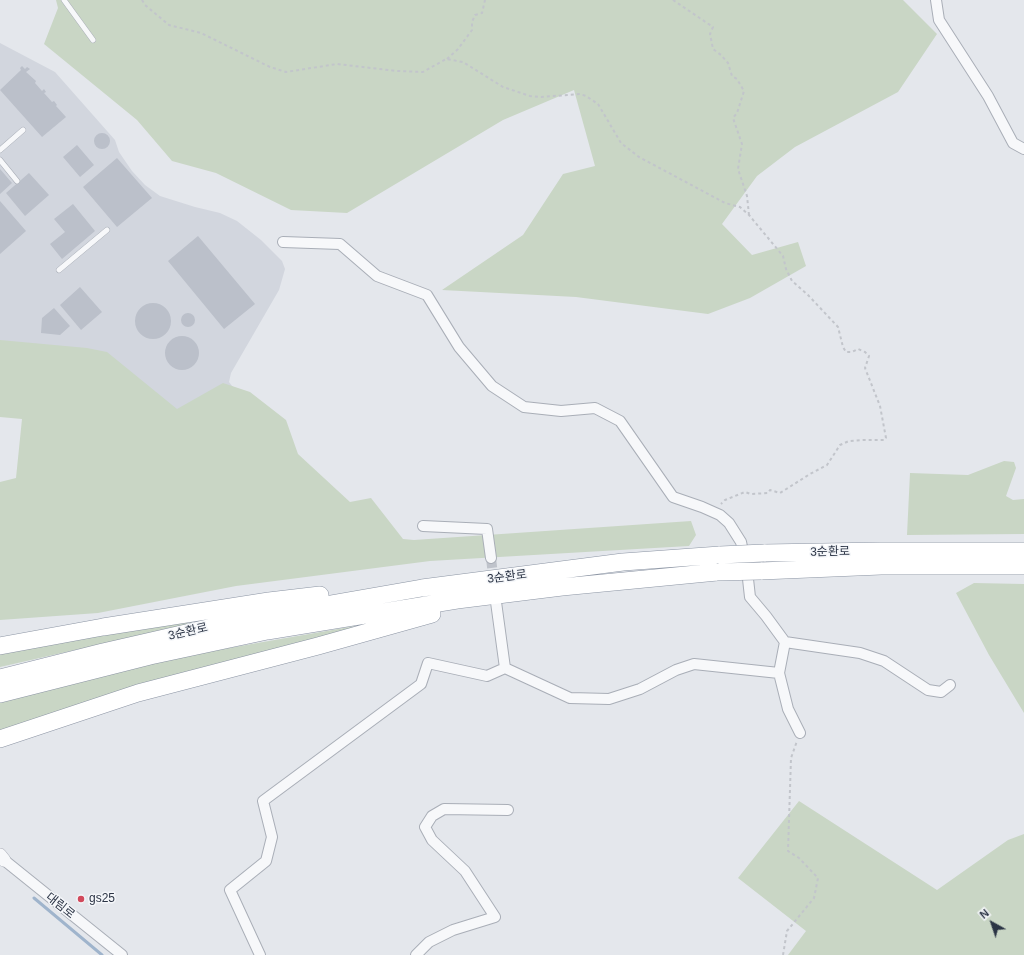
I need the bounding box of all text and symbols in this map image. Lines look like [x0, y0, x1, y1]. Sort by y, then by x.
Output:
street label: 3순환로 [810, 544, 850, 560]
street label: 3순환로 [486, 567, 528, 587]
street label: 3순환로 [167, 621, 209, 643]
street label: 대림로 [43, 890, 77, 922]
place label: gs25 [89, 892, 115, 906]
marker: gs25 [76, 894, 86, 904]
north arrow [972, 903, 1012, 943]
text: N [977, 907, 991, 921]

